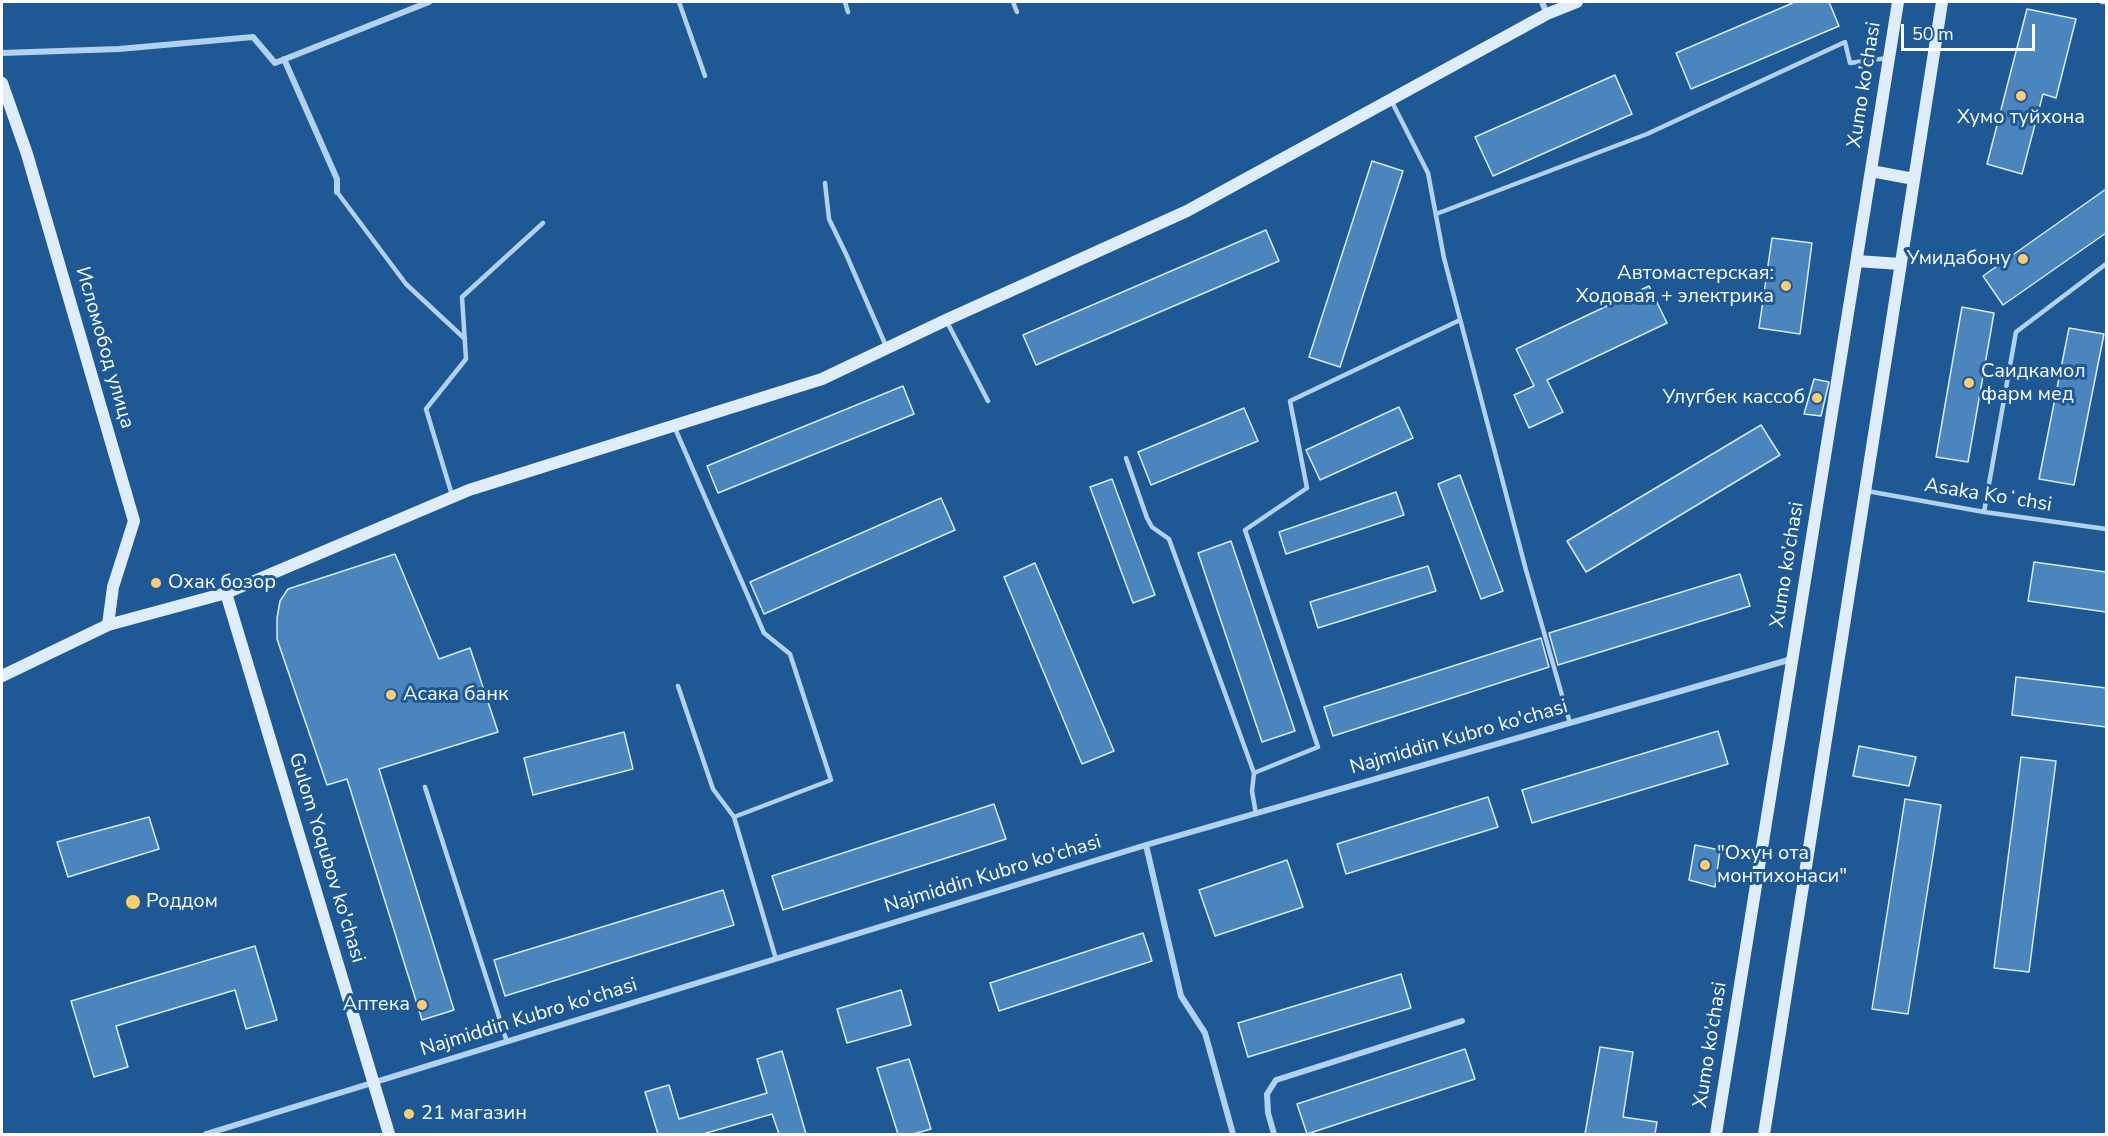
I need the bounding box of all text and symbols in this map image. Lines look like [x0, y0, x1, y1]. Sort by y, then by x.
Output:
scale bar [1904, 12, 2038, 50]
street label: Xumo ko’chasi [1843, 20, 1887, 150]
text: 50 m [1912, 22, 1954, 46]
marker: Хумо туйхона [2014, 89, 2028, 103]
place label: Хумо туйхона [1957, 106, 2085, 130]
place label: Умидабону [1907, 247, 2011, 271]
marker: Умидабону [2016, 252, 2030, 266]
place label: Автомастерская: Ходовая + электрика [1576, 262, 1774, 309]
street label: Исломобод улица [69, 264, 139, 432]
marker: Автомастерская: Ходовая + электрика [1779, 279, 1793, 293]
place label: Саидкамол фарм мед [1981, 360, 2086, 407]
marker: Саидкамол фарм мед [1962, 376, 1976, 390]
place label: Улугбек кассоб [1662, 386, 1805, 410]
marker: Улугбек кассоб [1810, 391, 1824, 405]
street label: Asaka Koʻchsi [1923, 474, 2053, 518]
street label: Xumo ko’chasi [1766, 500, 1810, 630]
place label: Охак бозор [168, 571, 276, 595]
marker: Охак бозор [149, 576, 163, 590]
place label: Асака банк [403, 683, 509, 707]
marker: Асака банк [384, 688, 398, 702]
street label: Najmiddin Kubro ko'chasi [1347, 695, 1571, 781]
street label: Gulom Yoqubov ko'chasi [283, 750, 369, 966]
street label: Najmiddin Kubro ko'chasi [882, 831, 1104, 919]
place label: "Охун ота монтихонаси" [1717, 842, 1847, 889]
marker: "Охун ота монтихонаси" [1698, 858, 1712, 872]
place label: Роддом [146, 890, 218, 914]
marker: Роддом [124, 893, 142, 911]
street label: Najmiddin Kubro ko'chasi [418, 974, 640, 1062]
street label: Xumo ko’chasi [1689, 980, 1733, 1110]
place label: Аптека [343, 993, 410, 1017]
marker: Аптека [415, 998, 429, 1012]
place label: 21 магазин [421, 1102, 527, 1126]
marker: 21 магазин [402, 1107, 416, 1121]

